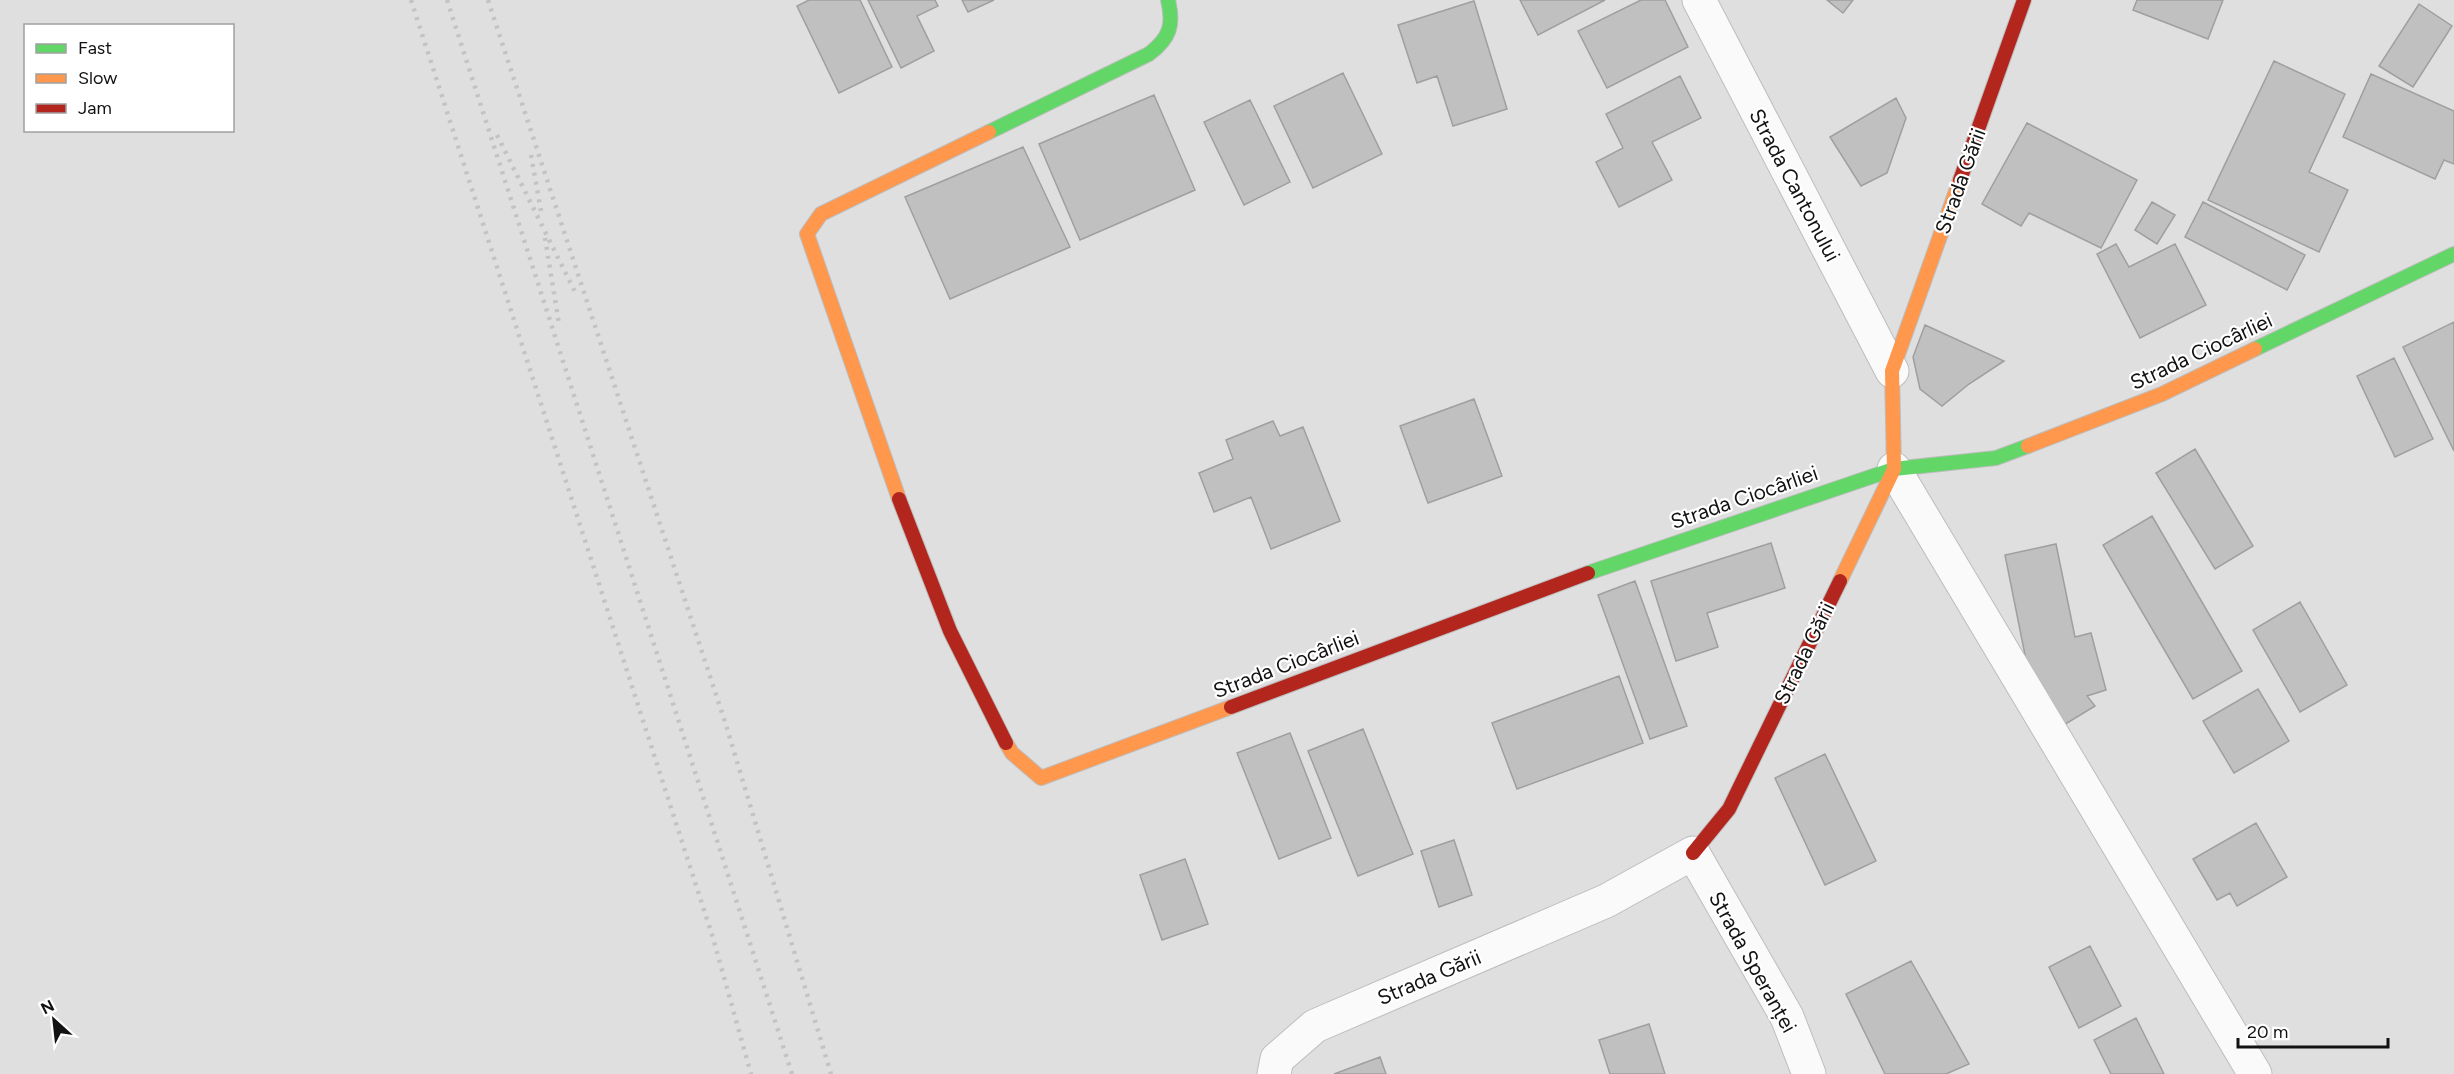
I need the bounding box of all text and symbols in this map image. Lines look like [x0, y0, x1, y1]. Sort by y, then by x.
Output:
legend [24, 24, 234, 132]
text: Fast [78, 37, 112, 59]
text: Slow [78, 67, 117, 89]
text: Jam [78, 97, 112, 119]
street label: Strada Cantonului [1744, 104, 1846, 266]
street label: Strada Gării [1929, 125, 1991, 237]
street label: Strada Ciocârliei [2126, 307, 2276, 395]
street label: Strada Ciocârliei [1667, 460, 1821, 534]
street label: Strada Gării [1769, 598, 1839, 708]
street label: Strada Ciocârliei [1210, 625, 1362, 703]
street label: Strada Speranței [1704, 887, 1802, 1037]
street label: Strada Gării [1373, 944, 1485, 1010]
north arrow [24, 990, 84, 1050]
text: N [38, 996, 57, 1018]
scale bar [2238, 1011, 2388, 1049]
text: 20 m [2247, 1021, 2288, 1043]

